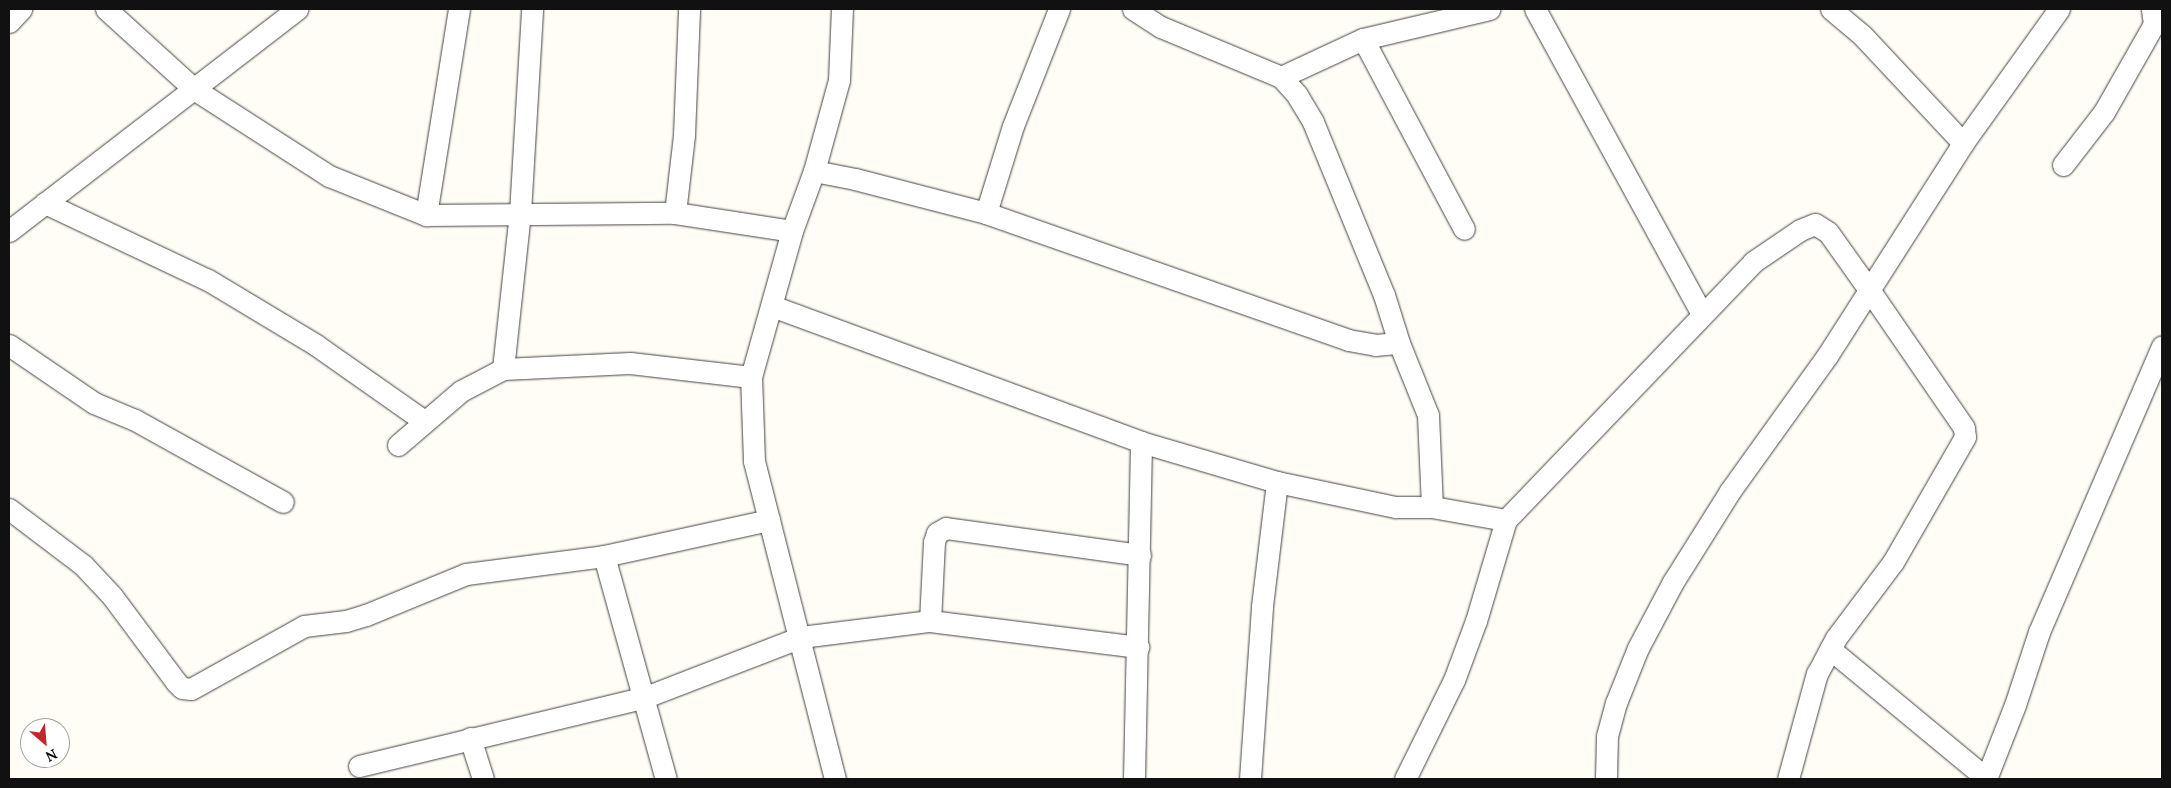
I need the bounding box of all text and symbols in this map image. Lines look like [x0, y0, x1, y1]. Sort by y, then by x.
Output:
north arrow [20, 718, 70, 768]
text: N [42, 745, 60, 766]

